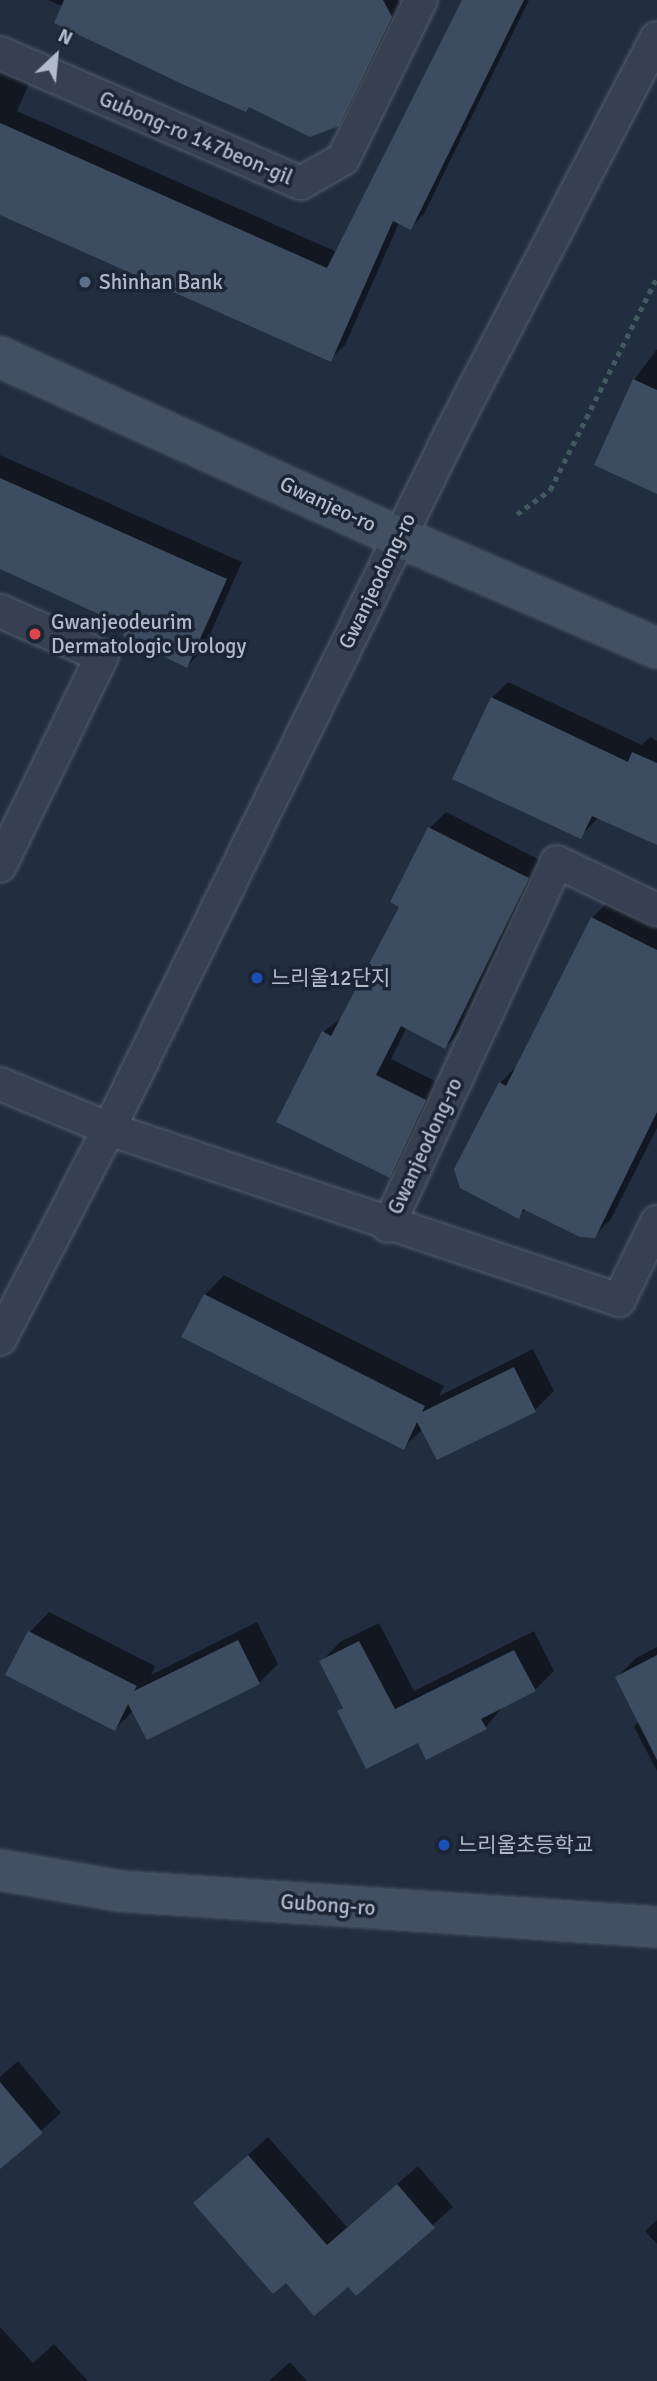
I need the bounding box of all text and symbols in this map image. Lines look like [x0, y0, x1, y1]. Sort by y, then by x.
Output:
north arrow [21, 21, 91, 91]
text: N [54, 23, 76, 51]
street label: Gubong-ro 147beon-gil [95, 86, 297, 190]
place label: Shinhan Bank [99, 269, 223, 295]
marker: Shinhan Bank [77, 274, 93, 290]
street label: Gwanjeo-ro [276, 471, 380, 537]
street label: Gwanjeodong-ro [333, 509, 421, 653]
place label: Gwanjeodeurim Dermatologic Urology [51, 609, 246, 659]
marker: Gwanjeodeurim Dermatologic Urology [25, 624, 45, 644]
place label: 느리울12단지 [271, 965, 390, 991]
marker: 느리울12단지 [249, 970, 265, 986]
street label: Gwanjeodong-ro [382, 1074, 468, 1218]
place label: 느리울초등학교 [458, 1832, 593, 1858]
marker: 느리울초등학교 [436, 1837, 452, 1853]
street label: Gubong-ro [280, 1889, 376, 1921]

